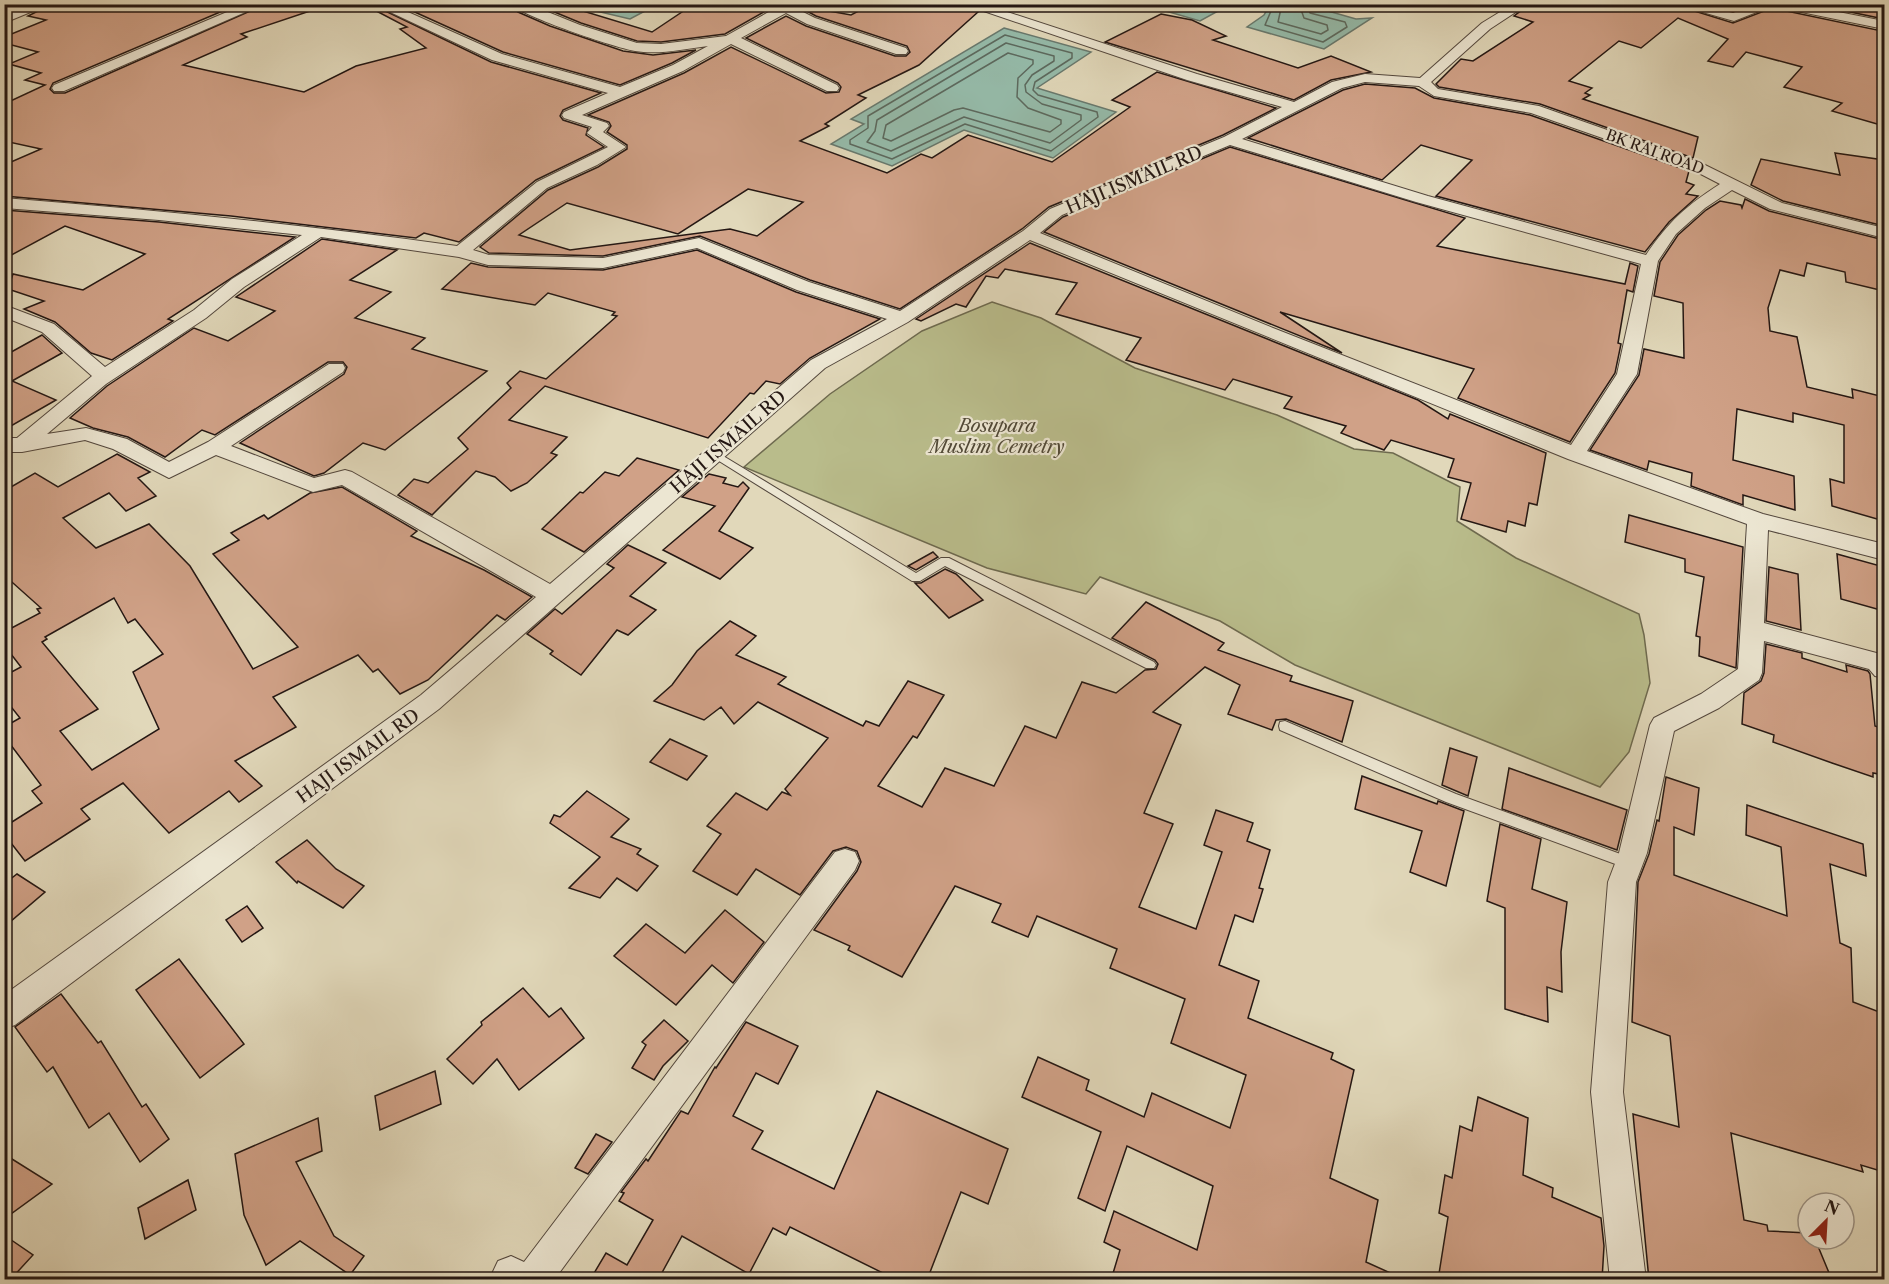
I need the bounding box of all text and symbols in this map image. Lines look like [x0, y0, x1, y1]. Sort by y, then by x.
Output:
street label: BK RAI ROAD [1603, 125, 1707, 178]
street label: HAJI ISMAIL RD [1062, 141, 1206, 219]
street label: HAJI ISMAIL RD [666, 386, 790, 498]
park label: Bosupara Muslim Cemetry [927, 415, 1065, 458]
street label: HAJI ISMAIL RD [292, 704, 424, 808]
north arrow [1796, 1191, 1856, 1251]
text: N [1822, 1195, 1843, 1219]

